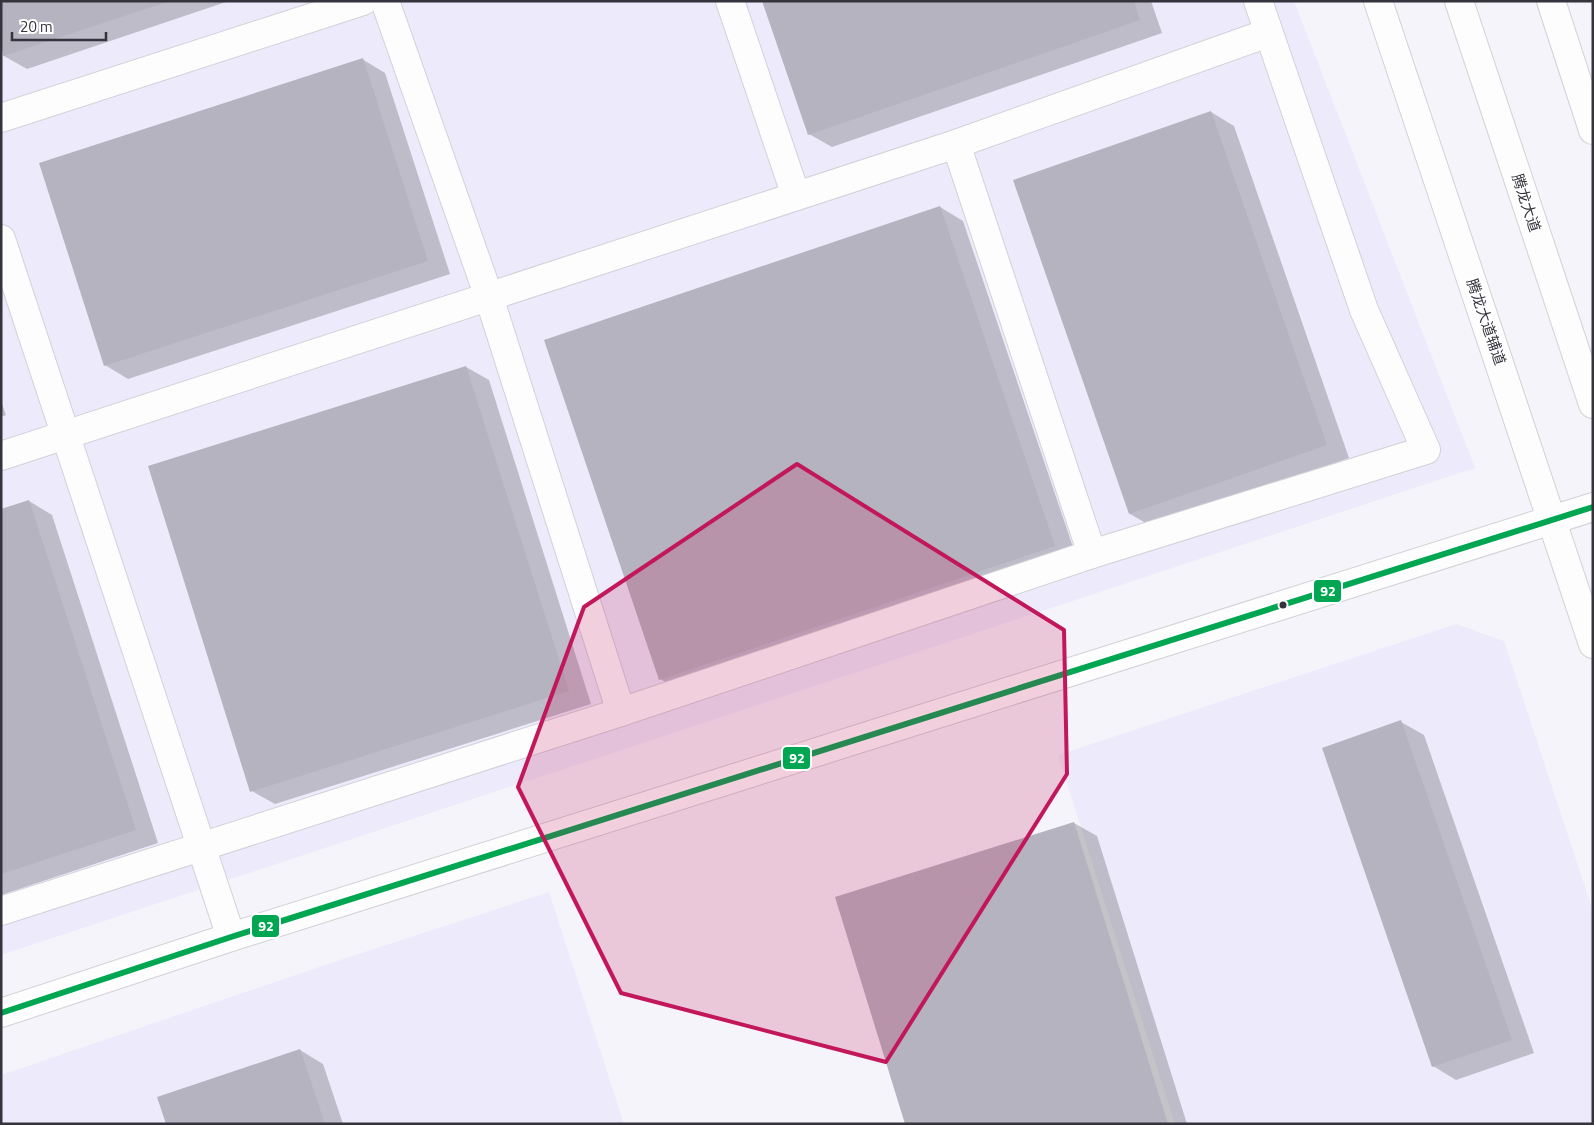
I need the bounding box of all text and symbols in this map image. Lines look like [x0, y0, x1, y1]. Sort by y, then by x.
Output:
scale bar [12, 10, 106, 42]
text: 20 m [20, 15, 53, 38]
street label: 腾龙大道 [1506, 171, 1547, 235]
street label: 腾龙大道辅道 [1461, 276, 1512, 368]
line badge: 92 [1313, 579, 1342, 603]
text: 92 [1320, 580, 1336, 601]
unlabelled marker [1278, 600, 1288, 610]
line badge: 92 [782, 746, 811, 770]
text: 92 [789, 747, 805, 768]
line badge: 92 [251, 914, 280, 938]
text: 92 [258, 915, 274, 936]

